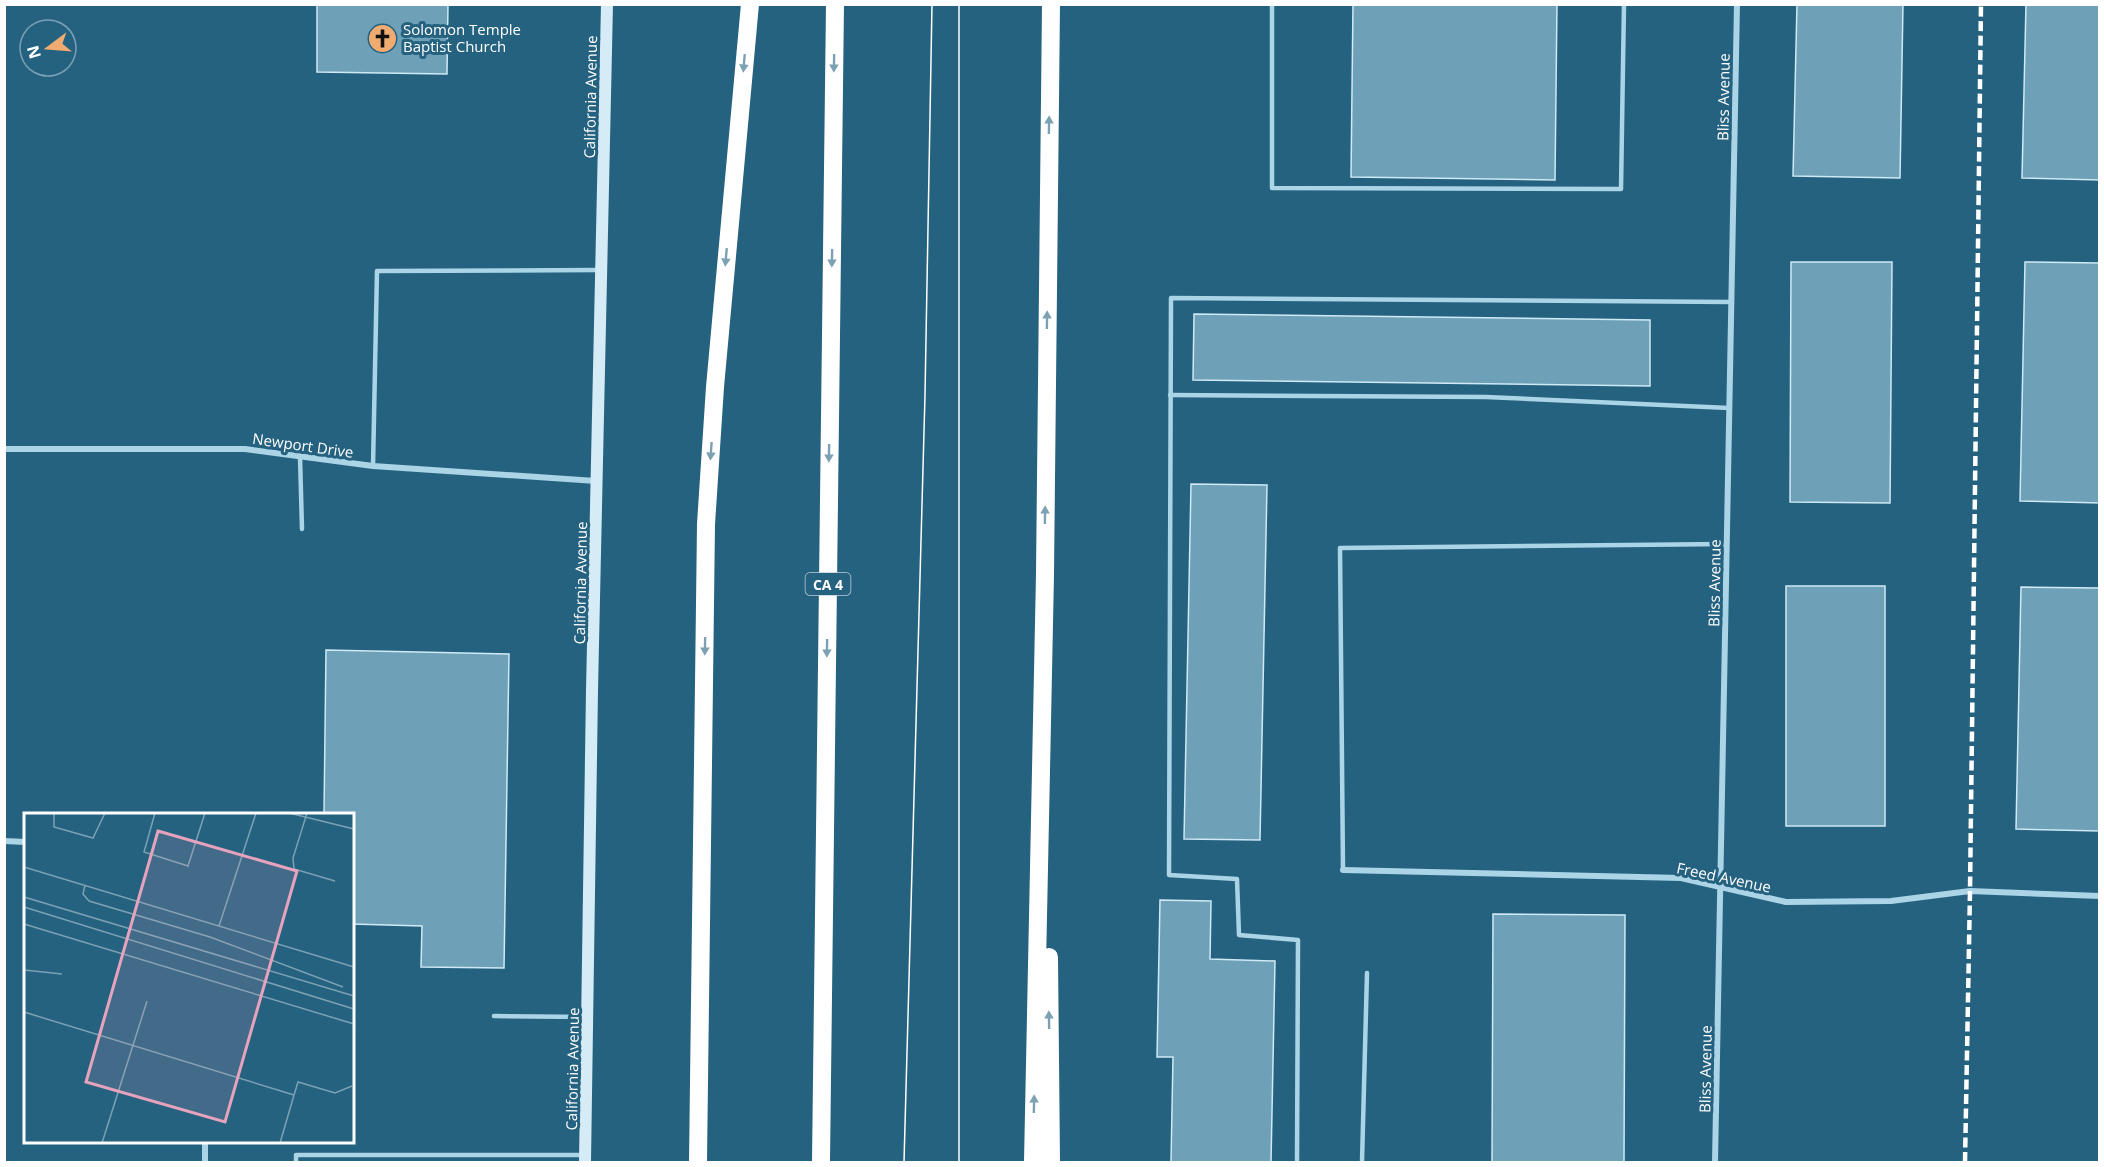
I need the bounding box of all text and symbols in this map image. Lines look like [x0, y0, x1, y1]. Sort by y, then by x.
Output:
north arrow [18, 18, 78, 78]
place label: Solomon Temple Baptist Church [403, 19, 521, 56]
church icon: Solomon Temple Baptist Church [366, 22, 398, 54]
street label: California Avenue [579, 35, 601, 159]
text: N [21, 43, 46, 61]
one-way arrow [740, 53, 749, 72]
one-way arrow [829, 53, 839, 72]
street label: Bliss Avenue [1712, 53, 1734, 141]
one-way arrow [1044, 116, 1054, 135]
one-way arrow [722, 247, 731, 266]
one-way arrow [827, 248, 837, 267]
one-way arrow [1042, 311, 1052, 330]
street label: Newport Drive [251, 428, 355, 462]
one-way arrow [706, 442, 715, 461]
one-way arrow [824, 443, 834, 462]
one-way arrow [1040, 506, 1050, 525]
street label: California Avenue [569, 521, 591, 645]
street label: Bliss Avenue [1703, 539, 1725, 627]
road number: CA 4 [806, 573, 850, 595]
one-way arrow [700, 637, 709, 656]
one-way arrow [822, 638, 832, 657]
inset map [24, 813, 354, 1143]
street label: Freed Avenue [1675, 857, 1773, 897]
street label: California Avenue [561, 1007, 583, 1131]
one-way arrow [1045, 1011, 1054, 1030]
street label: Bliss Avenue [1694, 1025, 1716, 1113]
one-way arrow [1029, 1095, 1039, 1114]

